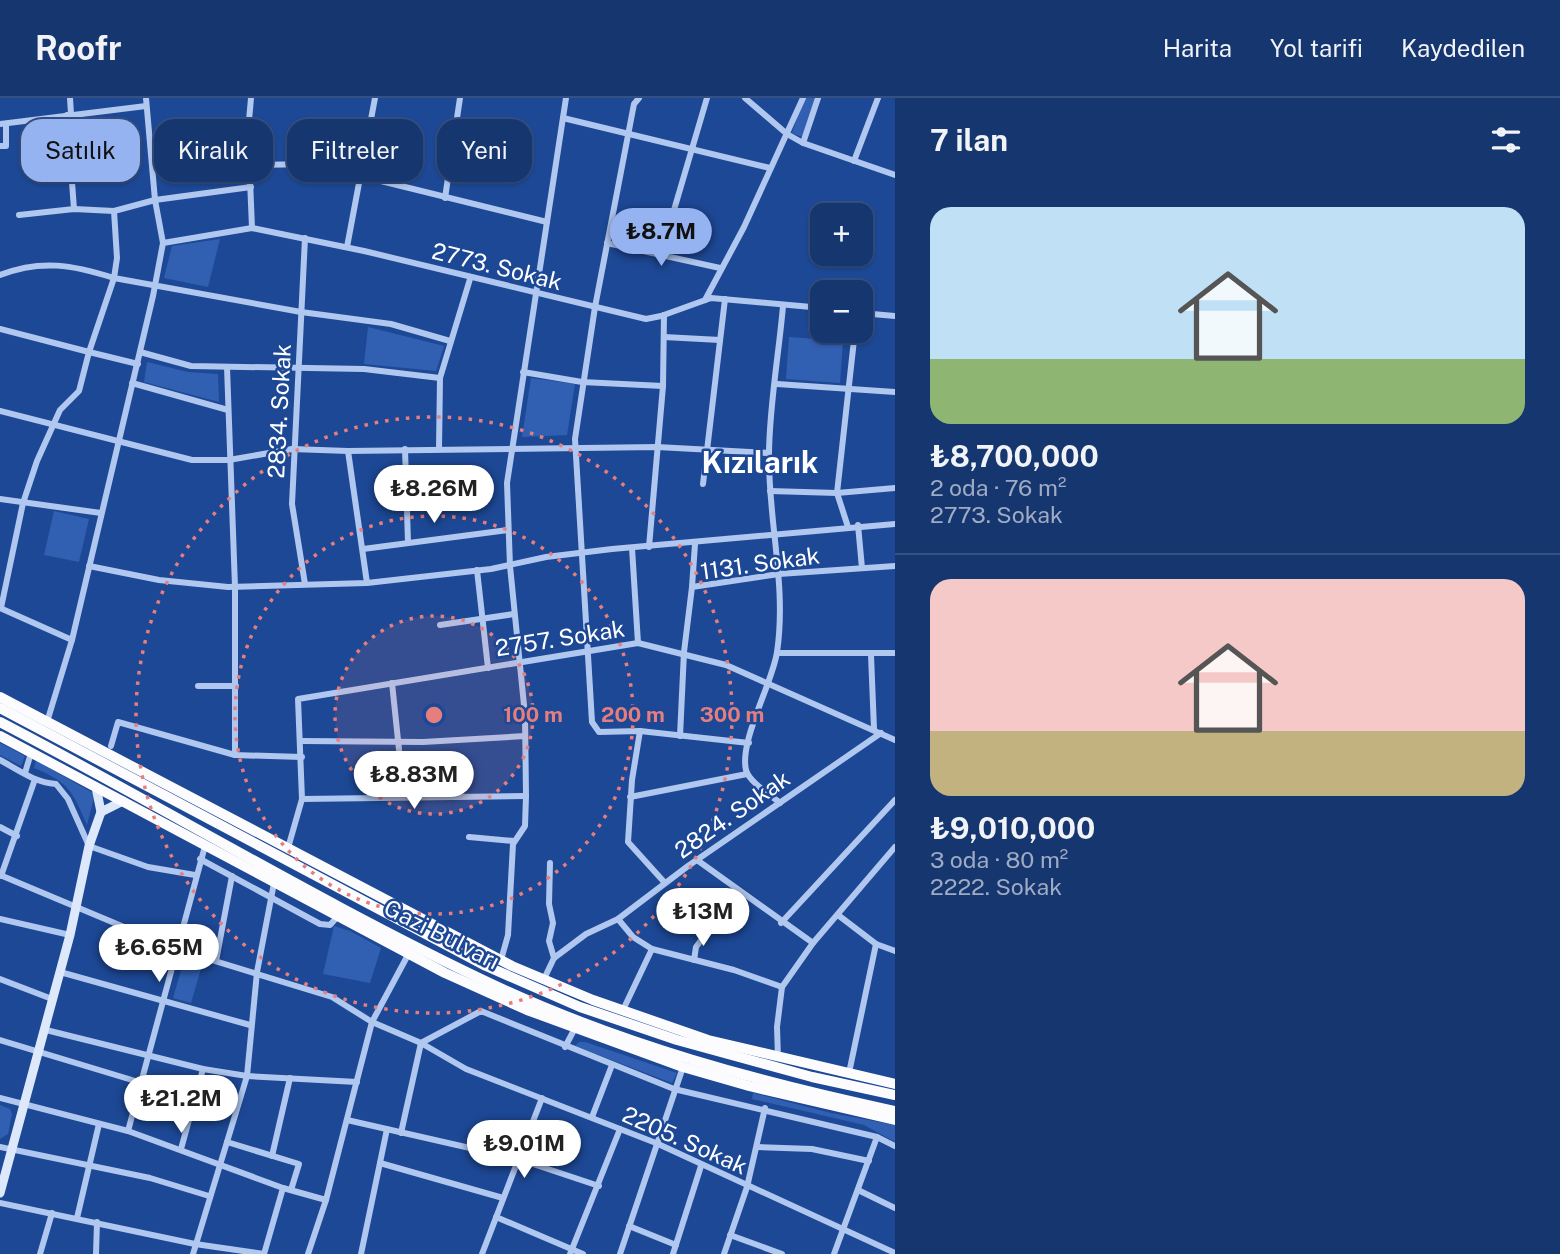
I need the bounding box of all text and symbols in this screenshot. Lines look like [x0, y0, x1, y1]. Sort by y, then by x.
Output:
text: Roofr [35, 29, 122, 67]
text: Harita [1163, 34, 1232, 62]
text: Yol tarifi [1270, 34, 1363, 62]
text: Kaydedilen [1401, 34, 1525, 62]
chip: Satılık [21, 119, 140, 182]
chip: Kiralık [154, 119, 273, 182]
chip: Filtreler [287, 119, 423, 182]
chip: Yeni [437, 119, 532, 182]
icon: filters [1487, 121, 1525, 159]
text: 7 ilan [930, 122, 1008, 158]
map controls [810, 203, 873, 343]
button: + [810, 203, 873, 266]
pin: ₺8.7M [612, 208, 710, 268]
text: ₺8.7M [626, 217, 696, 244]
street label: 2773. Sokak [429, 237, 565, 295]
icon: home [1165, 253, 1291, 379]
button: − [810, 280, 873, 343]
street label: 2834. Sokak [262, 343, 296, 479]
text: ₺8,700,000 [930, 438, 1099, 474]
district label: Kızılarık [702, 444, 818, 480]
pin: ₺8.26M [377, 466, 491, 525]
text: ₺8.26M [390, 474, 478, 501]
text: 2 oda · 76 m² [930, 474, 1066, 501]
text: 2773. Sokak [930, 501, 1063, 528]
street label: 1131. Sokak [699, 541, 821, 585]
street label: 2757. Sokak [493, 614, 627, 662]
icon: home [1165, 625, 1291, 751]
text: 100 m [503, 702, 563, 727]
text: 200 m [601, 702, 665, 727]
text: 300 m [700, 702, 764, 727]
centre of rings [422, 703, 446, 727]
pin: ₺8.83M [357, 752, 471, 811]
text: ₺8.83M [370, 760, 458, 787]
street label: 2824. Sokak [669, 764, 795, 863]
text: ₺9,010,000 [930, 810, 1095, 846]
text: 3 oda · 80 m² [930, 846, 1068, 873]
text: 2222. Sokak [930, 873, 1062, 900]
pin: ₺13M [662, 888, 744, 948]
street label: Gazi Bulvarı [380, 893, 504, 975]
text: ₺13M [672, 897, 734, 924]
pin: ₺6.65M [102, 924, 216, 984]
text: ₺6.65M [115, 933, 203, 960]
pin: ₺21.2M [124, 1076, 238, 1135]
text: ₺21.2M [140, 1084, 222, 1111]
street label: 2205. Sokak [619, 1101, 752, 1180]
pin: ₺9.01M [467, 1121, 581, 1180]
text: ₺9.01M [483, 1129, 565, 1156]

